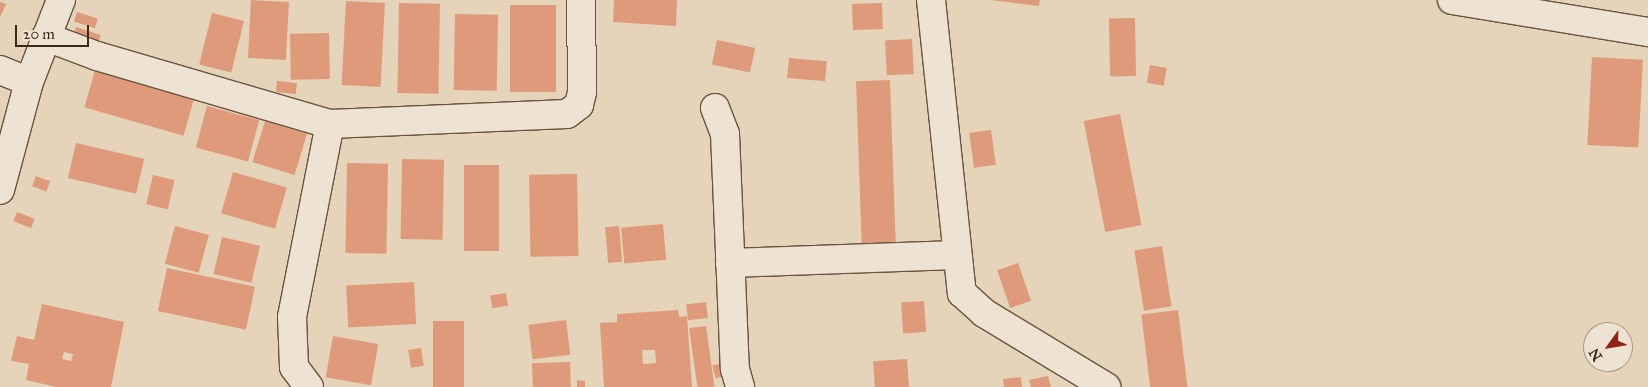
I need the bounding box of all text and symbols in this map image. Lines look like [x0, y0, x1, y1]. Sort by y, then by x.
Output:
scale bar [18, 15, 91, 47]
text: 20 m [23, 25, 55, 43]
north arrow [1583, 322, 1633, 372]
text: N [1585, 345, 1606, 364]

